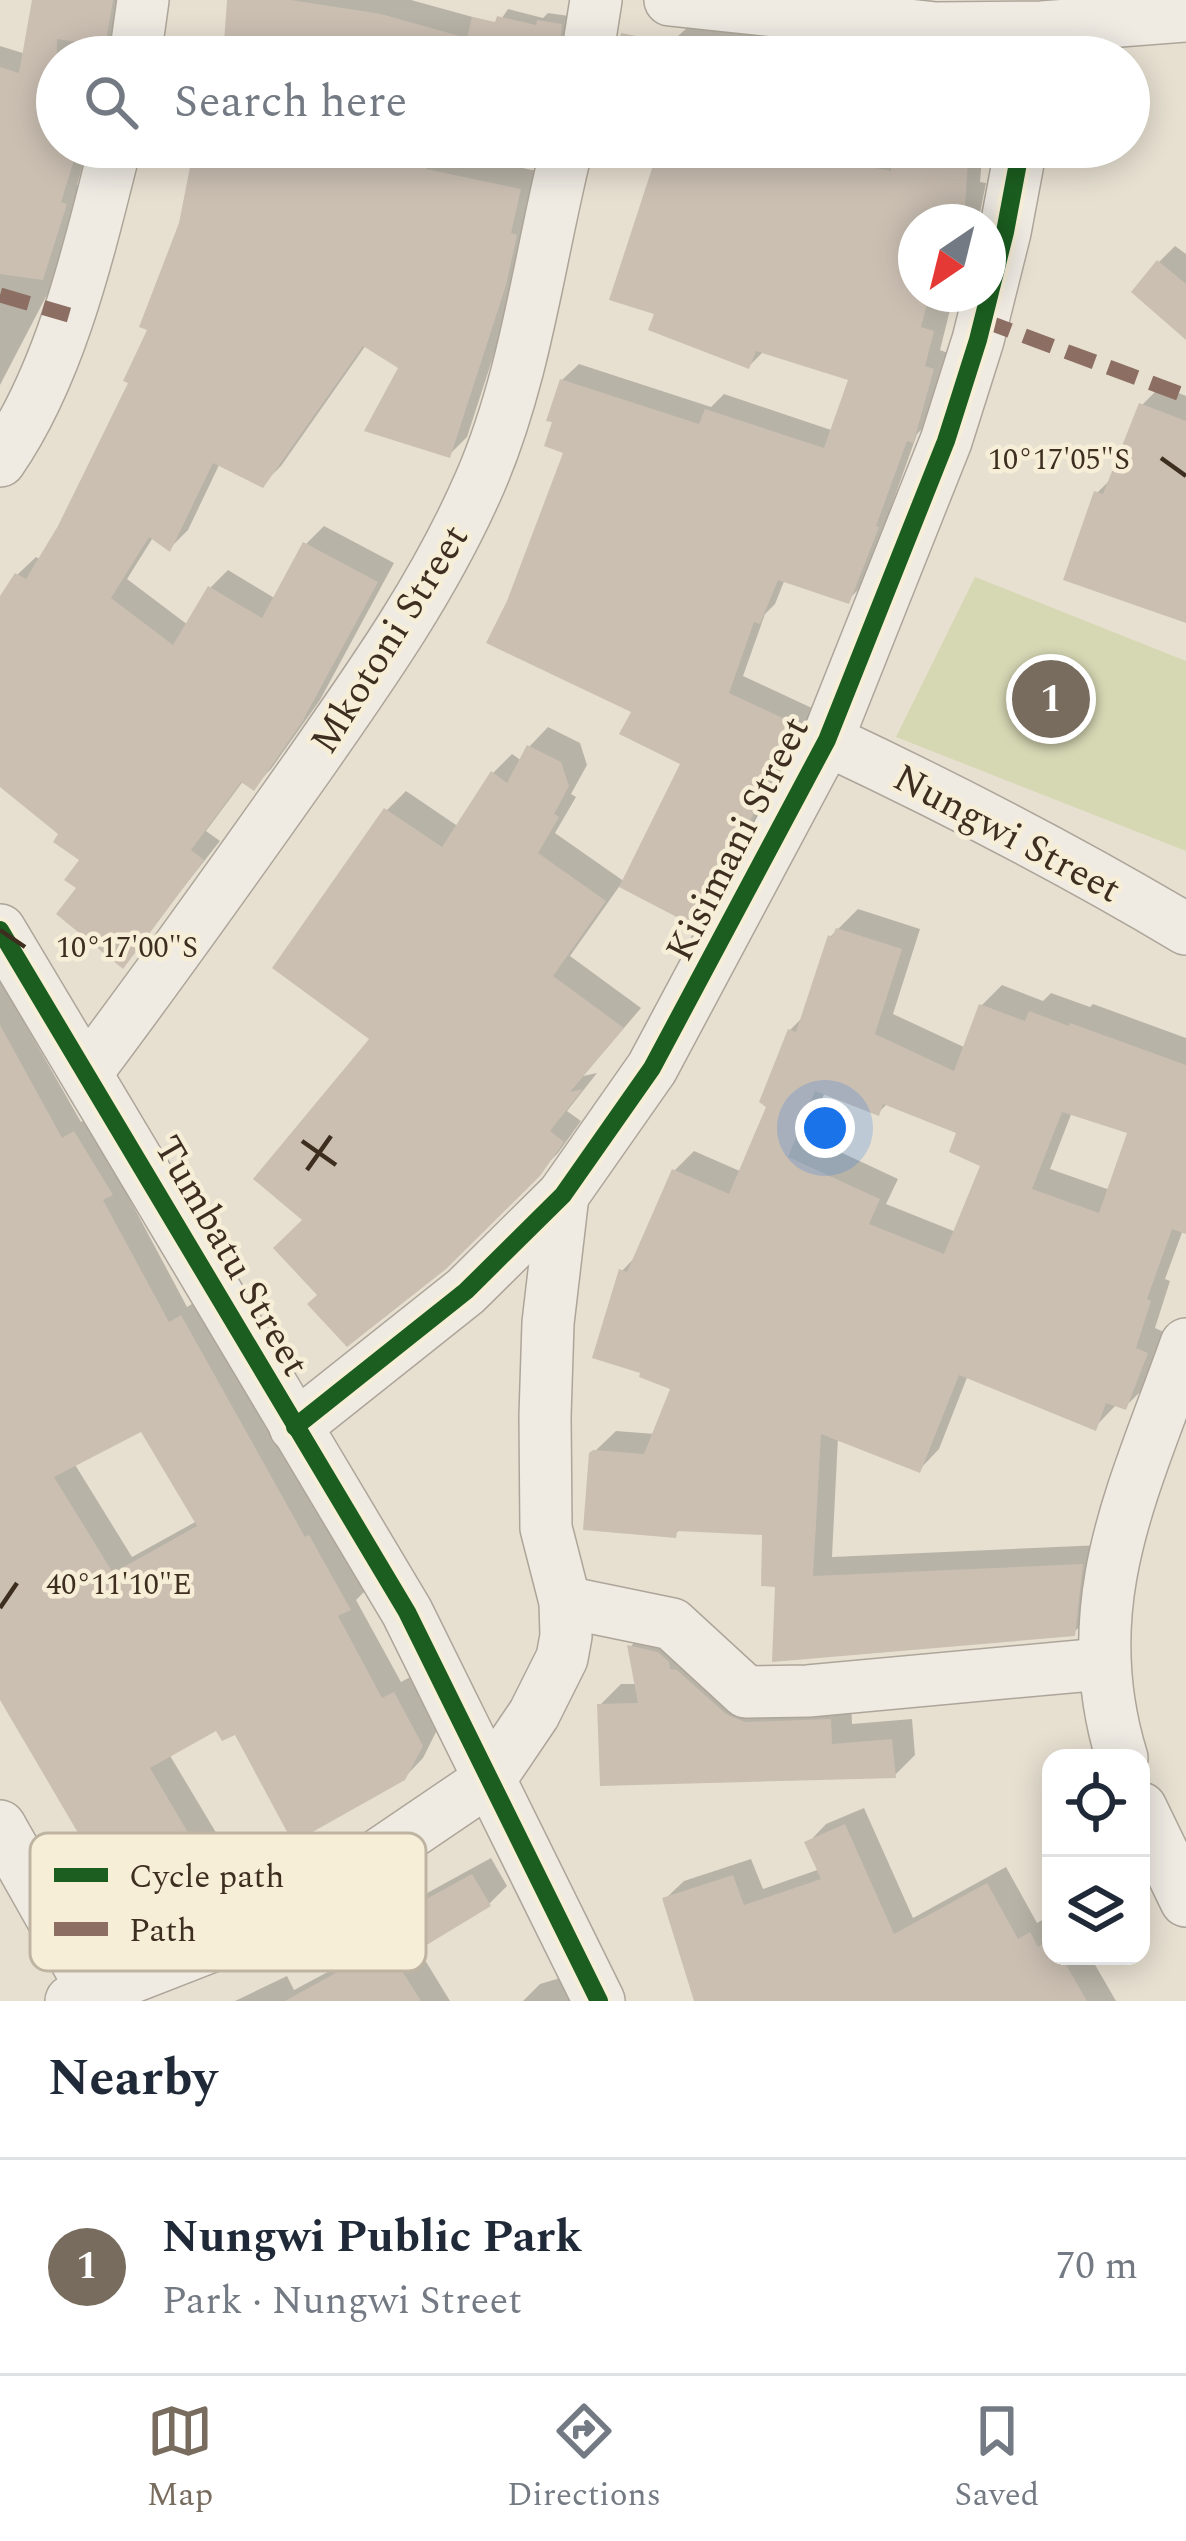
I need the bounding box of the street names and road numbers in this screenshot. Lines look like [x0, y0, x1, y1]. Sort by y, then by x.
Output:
street label: Mkotoni Street [296, 513, 484, 766]
street label: Kisimani Street [651, 706, 825, 972]
street label: Nungwi Street [882, 749, 1131, 919]
street label: Tumbatu Street [138, 1125, 324, 1388]

